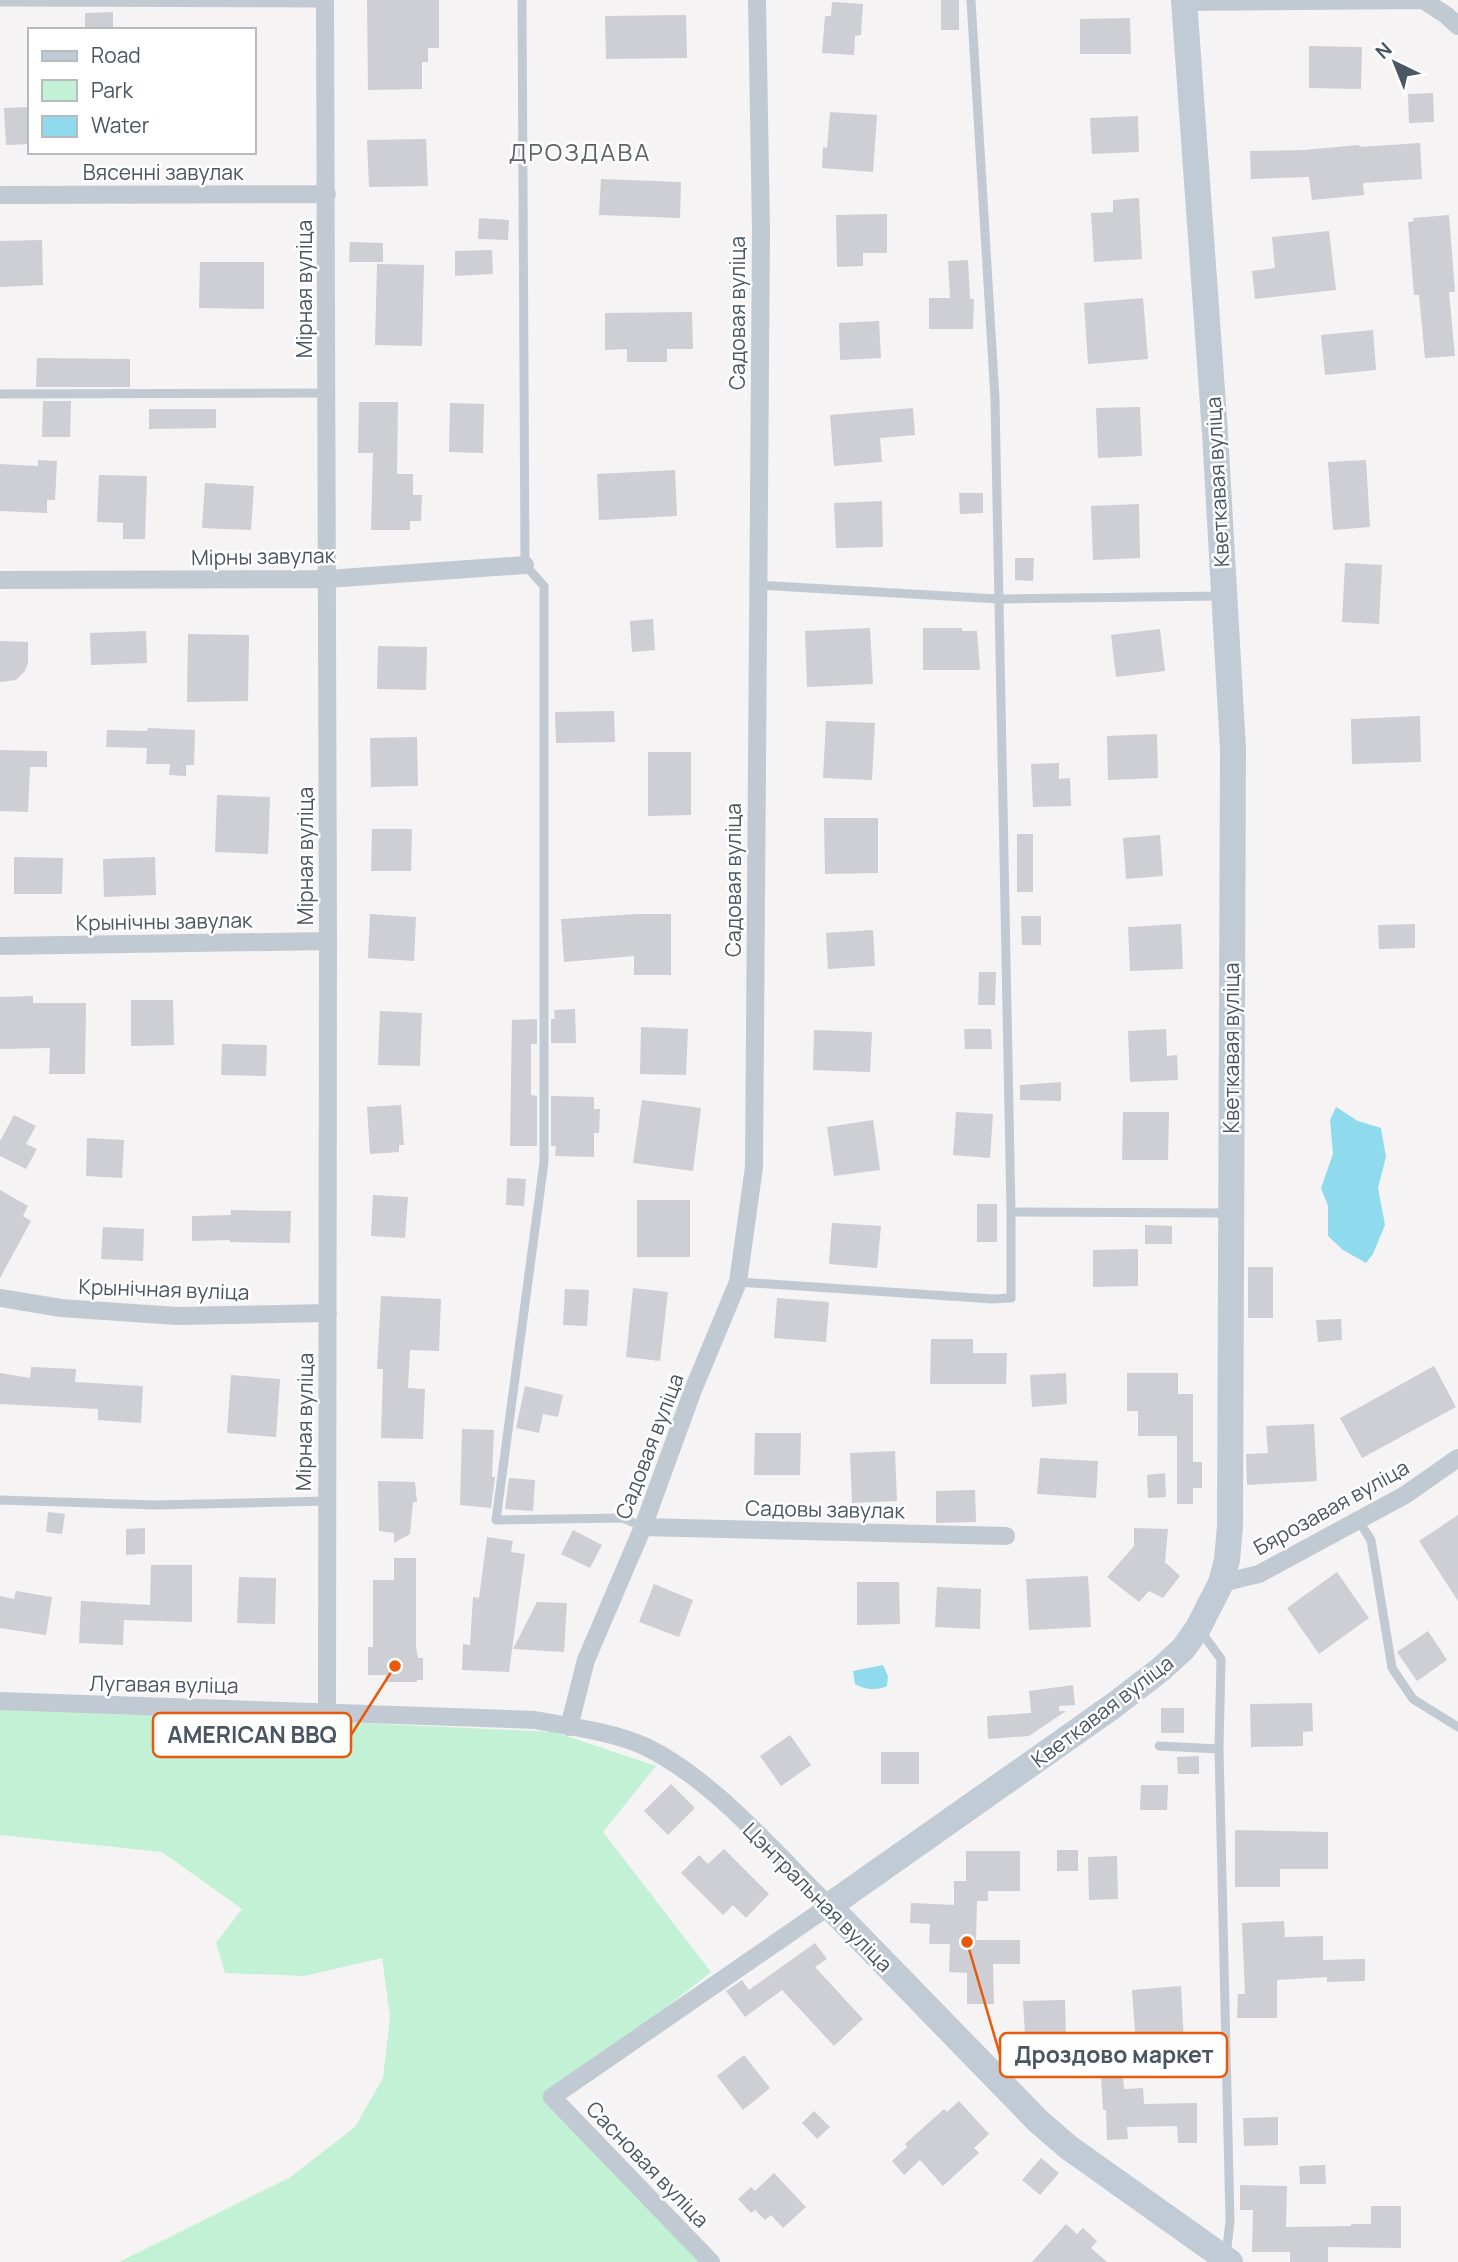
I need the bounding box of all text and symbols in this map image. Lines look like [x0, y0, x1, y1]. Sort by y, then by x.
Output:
legend [28, 28, 256, 154]
north arrow [1360, 28, 1430, 98]
text: N [1370, 36, 1397, 65]
text: Road [91, 41, 141, 69]
text: Park [91, 76, 133, 104]
text: Water [91, 111, 150, 139]
district label: ДРОЗДАВА [509, 135, 651, 168]
street label: Вясенні завулак [83, 158, 244, 186]
street label: Мірная вуліца [290, 220, 318, 358]
street label: Садовая вуліца [723, 236, 751, 390]
street label: Кветкавая вуліца [1199, 396, 1235, 568]
street label: Мірны завулак [191, 541, 336, 571]
street label: Мірная вуліца [291, 787, 319, 925]
street label: Садовая вуліца [719, 803, 747, 957]
street label: Крынічны завулак [75, 905, 253, 937]
street label: Кветкавая вуліца [1217, 963, 1245, 1133]
street label: Крынічная вуліца [78, 1272, 250, 1306]
street label: Мірная вуліца [289, 1353, 319, 1491]
street label: Садовая вуліца [608, 1369, 690, 1523]
street label: Бярозавая вуліца [1248, 1453, 1414, 1561]
street label: Садовы завулак [745, 1494, 906, 1524]
street label: Кветкавая вуліца [1025, 1648, 1179, 1774]
street label: Лугавая вуліца [89, 1669, 239, 1699]
callout: AMERICAN BBQ [153, 1713, 351, 1757]
text: AMERICAN BBQ [167, 1718, 337, 1750]
street label: Цэнтральная вуліца [737, 1816, 899, 1978]
callout: Дроздово маркет [1000, 2033, 1227, 2077]
text: Дроздово маркет [1014, 2038, 1214, 2070]
street label: Сасновая вуліца [580, 2095, 716, 2233]

